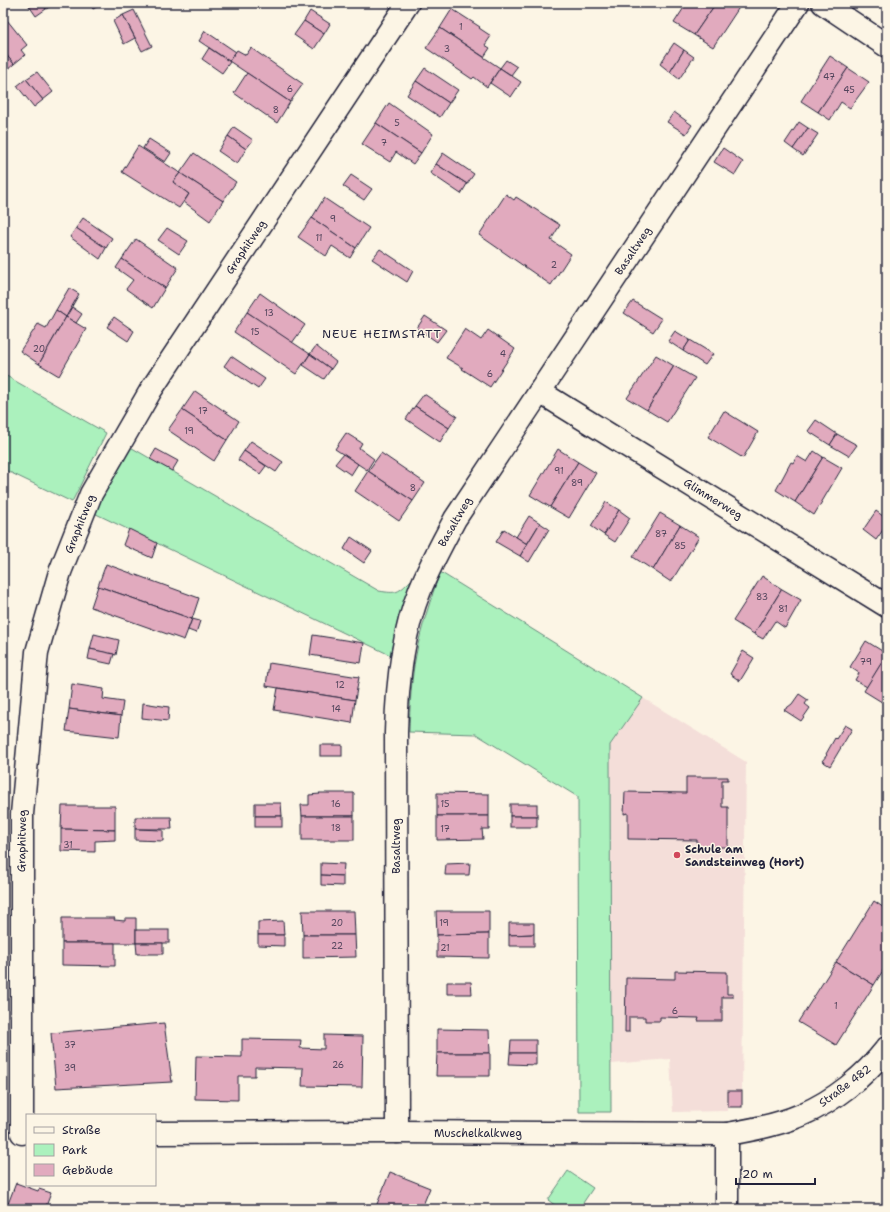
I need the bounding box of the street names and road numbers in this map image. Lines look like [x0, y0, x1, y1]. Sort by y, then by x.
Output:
street label: Graphitweg [222, 217, 270, 277]
street label: Basaltweg [611, 224, 655, 278]
street label: Glimmerweg [681, 475, 745, 523]
street label: Graphitweg [61, 492, 99, 556]
street label: Basaltweg [435, 494, 475, 550]
street label: Graphitweg [14, 809, 30, 872]
street label: Basaltweg [389, 818, 404, 874]
street label: Straße 482 [816, 1062, 874, 1110]
street label: Muschelkalkweg [434, 1126, 522, 1141]

